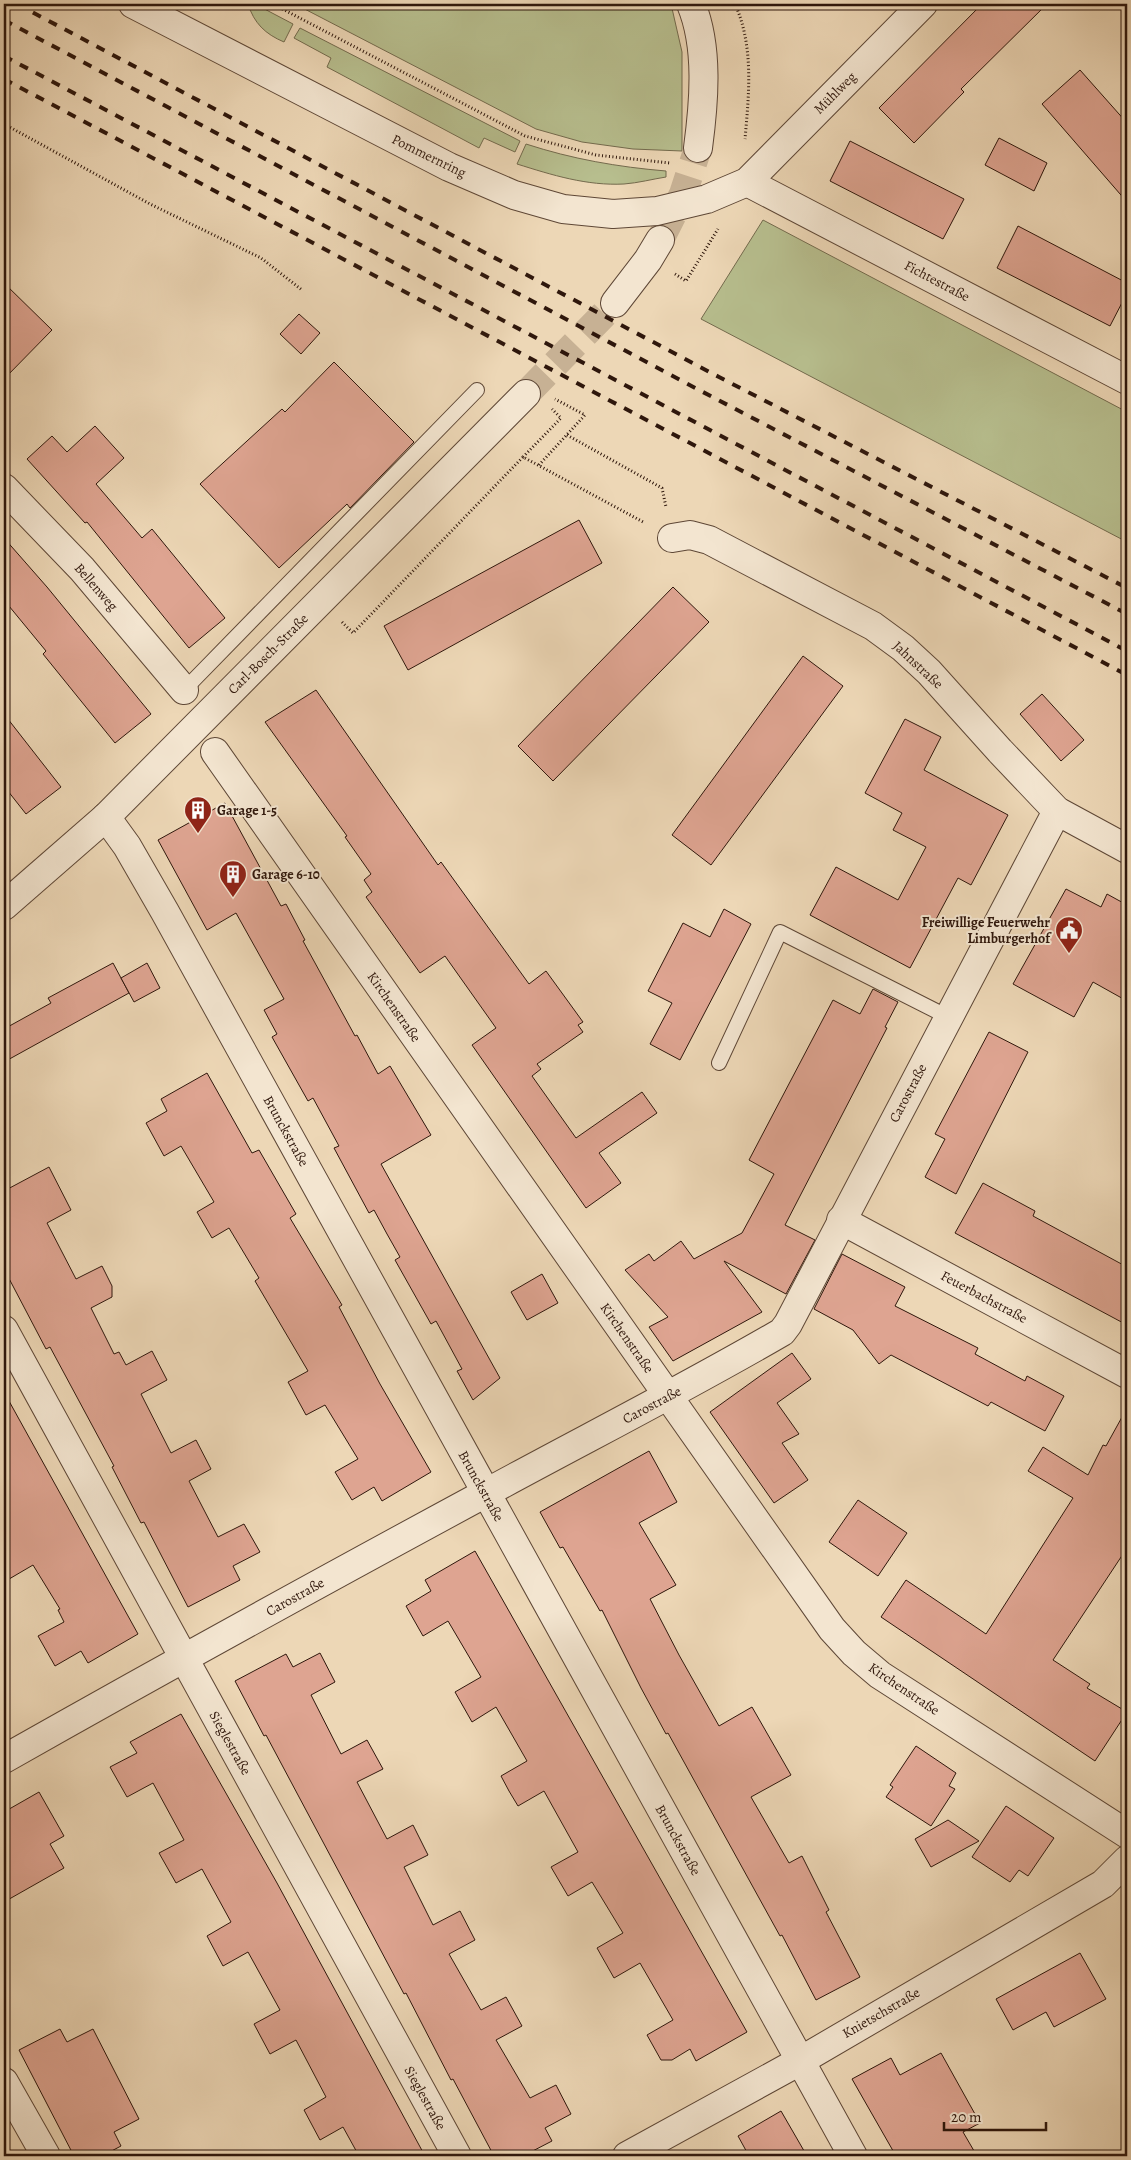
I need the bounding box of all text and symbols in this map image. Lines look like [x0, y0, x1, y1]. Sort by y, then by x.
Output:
street label: Mühlweg [810, 68, 860, 118]
street label: Pommernring [389, 130, 469, 182]
street label: Fichtestraße [901, 256, 973, 306]
street label: Bellenweg [70, 559, 122, 615]
street label: Carl-Bosch-Straße [224, 610, 312, 698]
street label: Jahnstraße [889, 637, 947, 693]
building icon: Garage 1-5 [183, 795, 213, 834]
place label: Garage 1-5 [217, 801, 277, 820]
building icon: Garage 6-10 [218, 859, 248, 898]
place label: Garage 6-10 [252, 865, 320, 884]
place label: Freiwillige Feuerwehr Limburgerhof [922, 913, 1052, 948]
public building icon: Freiwillige Feuerwehr Limburgerhof [1054, 915, 1084, 954]
street label: Kirchenstraße [363, 968, 425, 1046]
street label: Carostraße [885, 1060, 931, 1126]
street label: Brunckstraße [259, 1092, 313, 1170]
street label: Feuerbachstraße [937, 1266, 1031, 1328]
street label: Kirchenstraße [596, 1299, 658, 1377]
street label: Carostraße [619, 1382, 685, 1428]
street label: Brunckstraße [454, 1447, 508, 1525]
street label: Carostraße [262, 1573, 328, 1621]
street label: Kirchenstraße [865, 1658, 943, 1720]
street label: Sieglestraße [205, 1708, 255, 1778]
street label: Brunckstraße [651, 1801, 705, 1879]
street label: Knietschstraße [839, 1983, 923, 2043]
street label: Sieglestraße [400, 2063, 450, 2133]
scale bar [944, 2100, 1046, 2132]
text: 20 m [951, 2107, 982, 2127]

